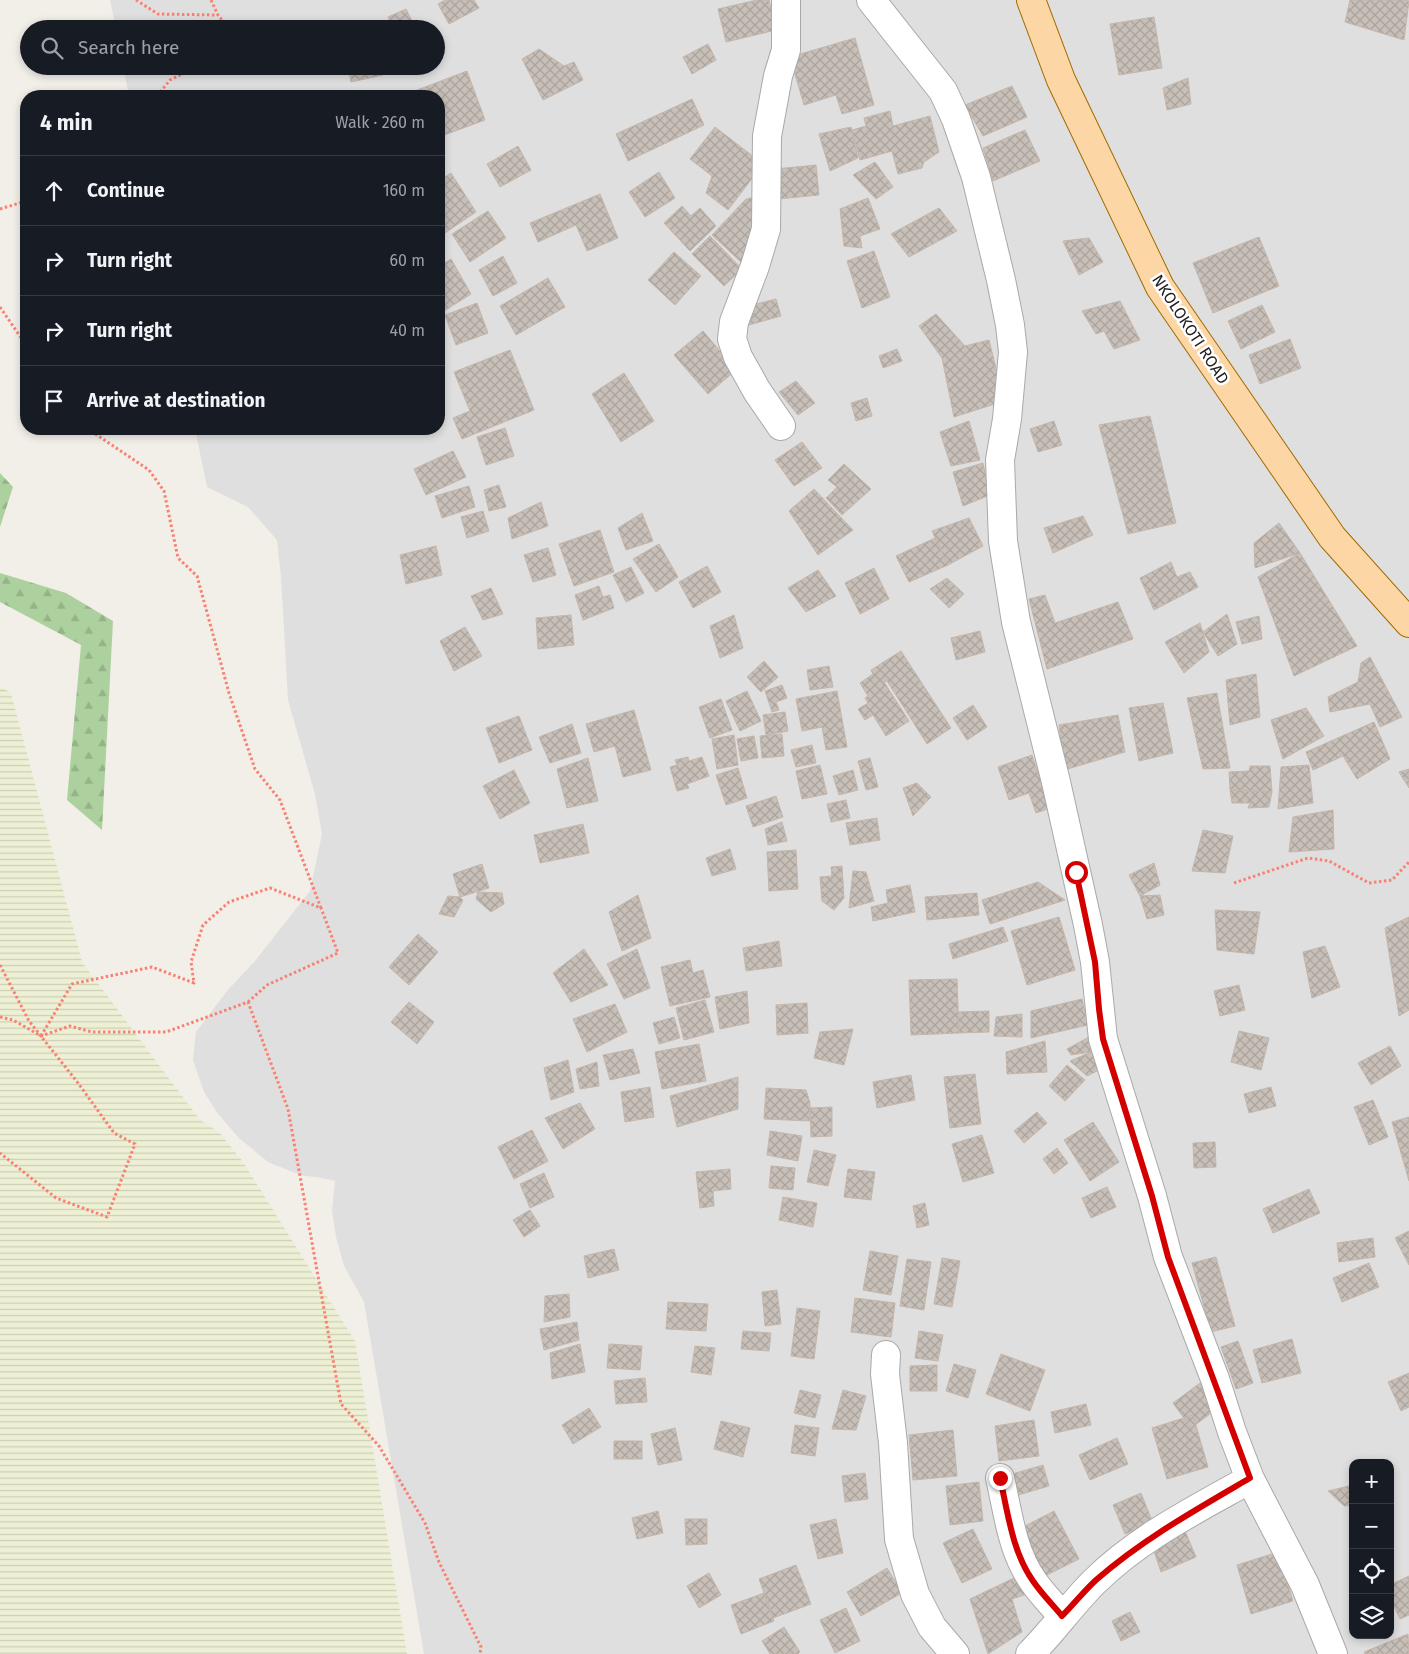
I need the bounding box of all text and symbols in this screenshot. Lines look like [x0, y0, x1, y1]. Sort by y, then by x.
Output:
search box [20, 20, 445, 75]
icon: search [38, 34, 66, 62]
text: Search here [78, 36, 179, 59]
text: 4 min [40, 110, 93, 136]
text: Walk · 260 m [335, 113, 425, 132]
icon: ahead [40, 177, 68, 205]
text: Continue [87, 179, 165, 202]
text: 160 m [383, 181, 425, 200]
icon: right [40, 247, 68, 275]
text: Turn right [87, 249, 172, 272]
text: 60 m [390, 251, 425, 270]
street label: NKOLOKOTI ROAD [1148, 271, 1233, 387]
icon: right [40, 317, 68, 345]
text: Turn right [87, 319, 172, 342]
text: 40 m [390, 321, 425, 340]
icon: arrive [40, 387, 68, 415]
text: Arrive at destination [87, 389, 266, 412]
route start [1065, 861, 1088, 884]
map controls [1349, 1459, 1394, 1639]
button: + [1349, 1459, 1394, 1504]
route end [989, 1467, 1012, 1490]
button: − [1349, 1504, 1394, 1549]
button: locate [1349, 1549, 1394, 1594]
button: layers [1349, 1594, 1394, 1639]

